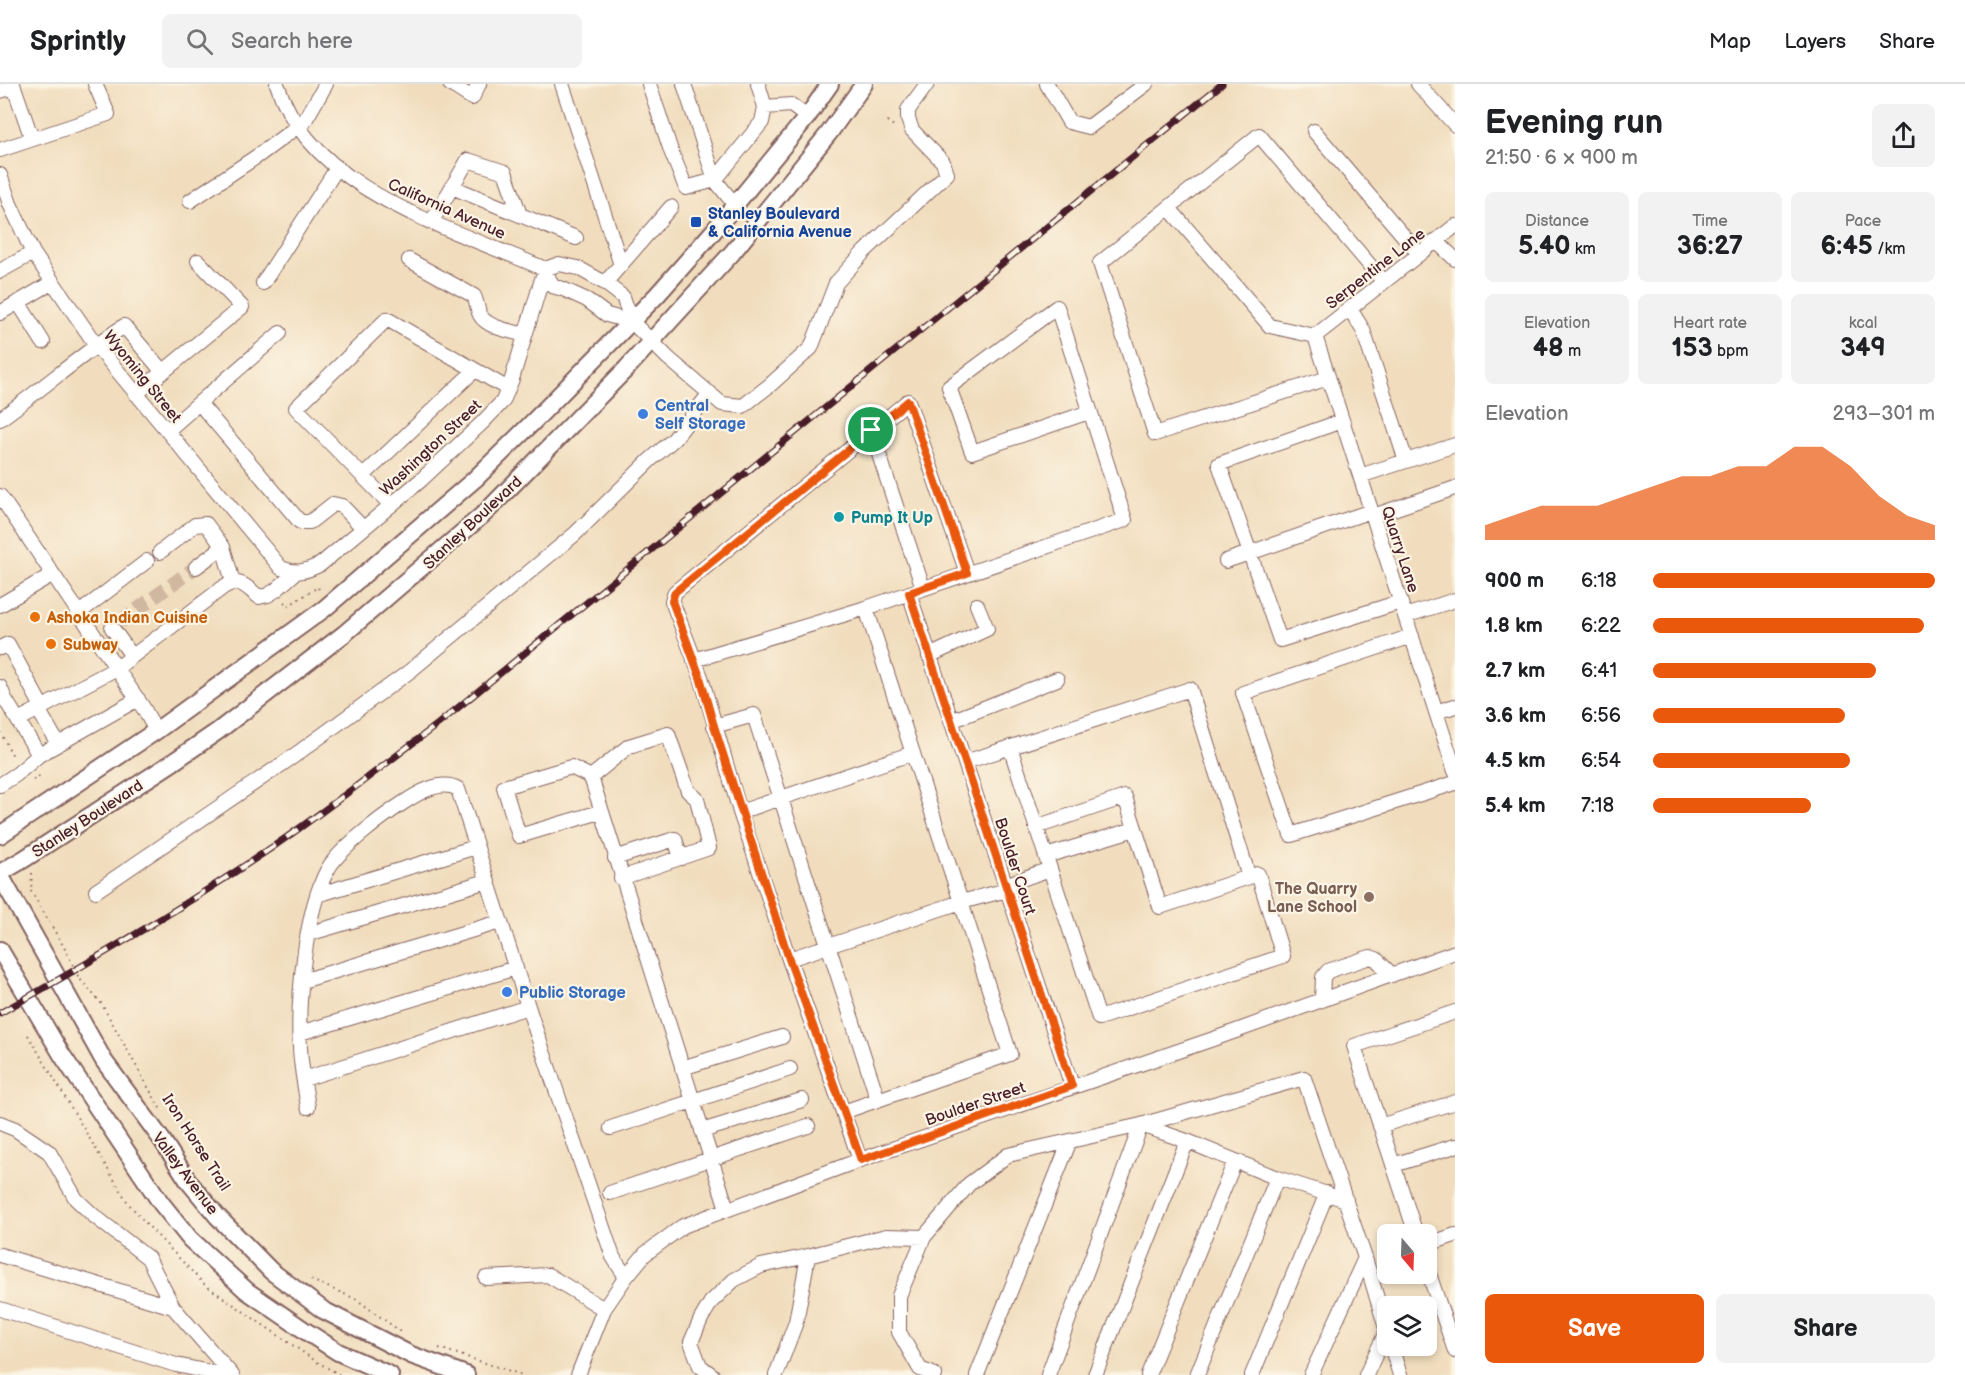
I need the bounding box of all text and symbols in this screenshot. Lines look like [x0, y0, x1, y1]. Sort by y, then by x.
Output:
search box [162, 14, 582, 68]
text: Sprintly [30, 25, 126, 58]
icon: search [183, 25, 216, 58]
text: Search here [231, 28, 353, 55]
text: Map [1709, 29, 1751, 54]
text: Layers [1784, 29, 1846, 54]
text: Share [1879, 29, 1935, 54]
text: Evening run [1485, 103, 1663, 143]
button: share [1872, 104, 1935, 167]
text: 21:50 · 6 × 900 m [1485, 146, 1638, 170]
street label: California Avenue [385, 175, 509, 244]
place label: Stanley Boulevard & California Avenue [708, 205, 852, 242]
text: Distance [1525, 212, 1589, 231]
text: Time [1692, 212, 1728, 231]
text: Pace [1845, 212, 1881, 231]
marker: Stanley Boulevard & California Avenue [689, 215, 703, 229]
street label: Serpentine Lane [1323, 224, 1430, 314]
text: 5.40 [1518, 231, 1570, 262]
text: 36:27 [1677, 231, 1743, 262]
text: 6:45 [1821, 231, 1873, 262]
text: km [1570, 240, 1596, 259]
text: /km [1873, 240, 1905, 259]
text: Elevation [1524, 314, 1590, 333]
text: Heart rate [1673, 314, 1747, 333]
text: kcal [1849, 314, 1877, 333]
street label: Wyoming Street [99, 327, 185, 427]
text: 48 [1533, 333, 1564, 364]
text: 153 [1672, 333, 1713, 364]
text: 349 [1840, 333, 1886, 364]
text: m [1564, 342, 1581, 361]
text: bpm [1713, 342, 1748, 361]
street label: Washington Street [376, 396, 486, 500]
place label: Central Self Storage [655, 397, 746, 434]
text: Elevation [1485, 402, 1568, 426]
text: 293–301 m [1832, 402, 1935, 426]
pin [845, 404, 896, 455]
marker: Central Self Storage [636, 407, 650, 421]
icon: arrive [854, 413, 887, 446]
street label: Stanley Boulevard [420, 472, 526, 574]
street label: Quarry Lane [1377, 504, 1423, 595]
place label: Pump It Up [851, 509, 933, 528]
marker: Pump It Up [832, 510, 846, 524]
text: 900 m [1485, 569, 1544, 593]
text: 6:18 [1581, 569, 1617, 593]
place label: Ashoka Indian Cuisine [46, 609, 208, 628]
marker: Ashoka Indian Cuisine [28, 610, 42, 624]
text: 1.8 km [1485, 614, 1543, 638]
text: 6:22 [1581, 614, 1621, 638]
place label: Subway [63, 636, 119, 655]
marker: Subway [44, 637, 58, 651]
text: 2.7 km [1485, 659, 1545, 683]
text: 6:41 [1581, 659, 1617, 683]
text: 3.6 km [1485, 704, 1546, 728]
text: 6:56 [1581, 704, 1621, 728]
text: 4.5 km [1485, 749, 1546, 773]
text: 6:54 [1581, 749, 1621, 773]
street label: Stanley Boulevard [29, 776, 147, 862]
text: 5.4 km [1485, 794, 1546, 818]
text: 7:18 [1581, 794, 1614, 818]
street label: Boulder Court [990, 815, 1039, 918]
place label: The Quarry Lane School [1267, 880, 1358, 917]
marker: The Quarry Lane School [1362, 890, 1376, 904]
place label: Public Storage [519, 984, 626, 1003]
marker: Public Storage [500, 985, 514, 999]
street label: Boulder Street [923, 1078, 1028, 1130]
street label: Iron Horse Trail [157, 1091, 234, 1195]
street label: Valley Avenue [148, 1129, 222, 1219]
north arrow [1377, 1224, 1437, 1284]
map controls [1377, 1224, 1437, 1356]
button: Save [1485, 1294, 1704, 1363]
button: Share [1716, 1294, 1935, 1363]
button: layers [1377, 1296, 1437, 1356]

